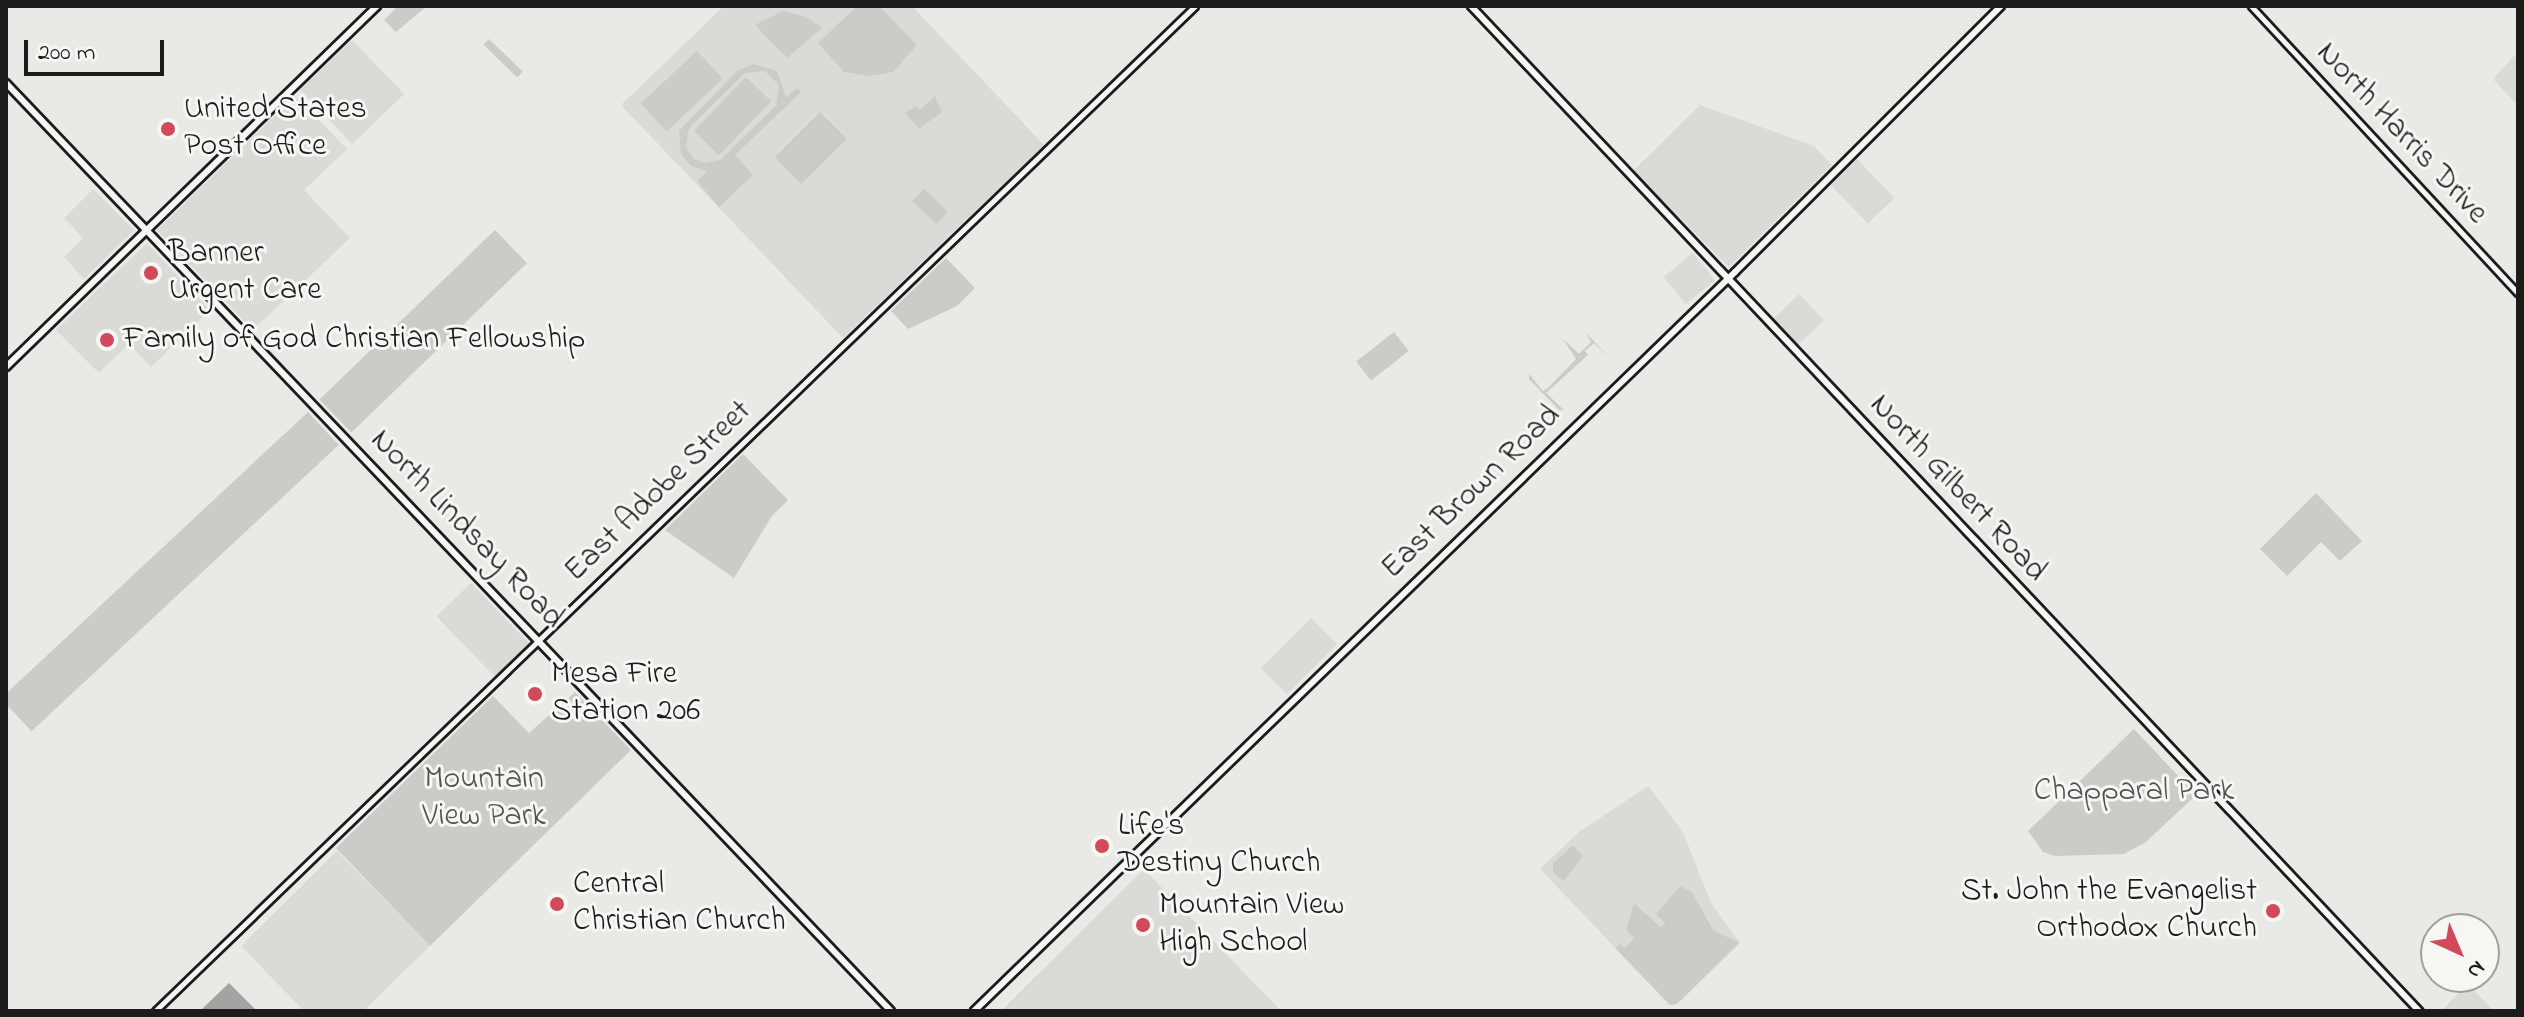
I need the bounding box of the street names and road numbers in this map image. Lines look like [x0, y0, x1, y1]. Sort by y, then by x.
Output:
street label: North Harris Drive [2307, 35, 2495, 233]
street label: North Gilbert Road [1860, 387, 2054, 591]
street label: East Adobe Street [558, 393, 760, 591]
street label: East Brown Road [1374, 398, 1570, 588]
street label: North Lindsay Road [361, 422, 571, 638]

